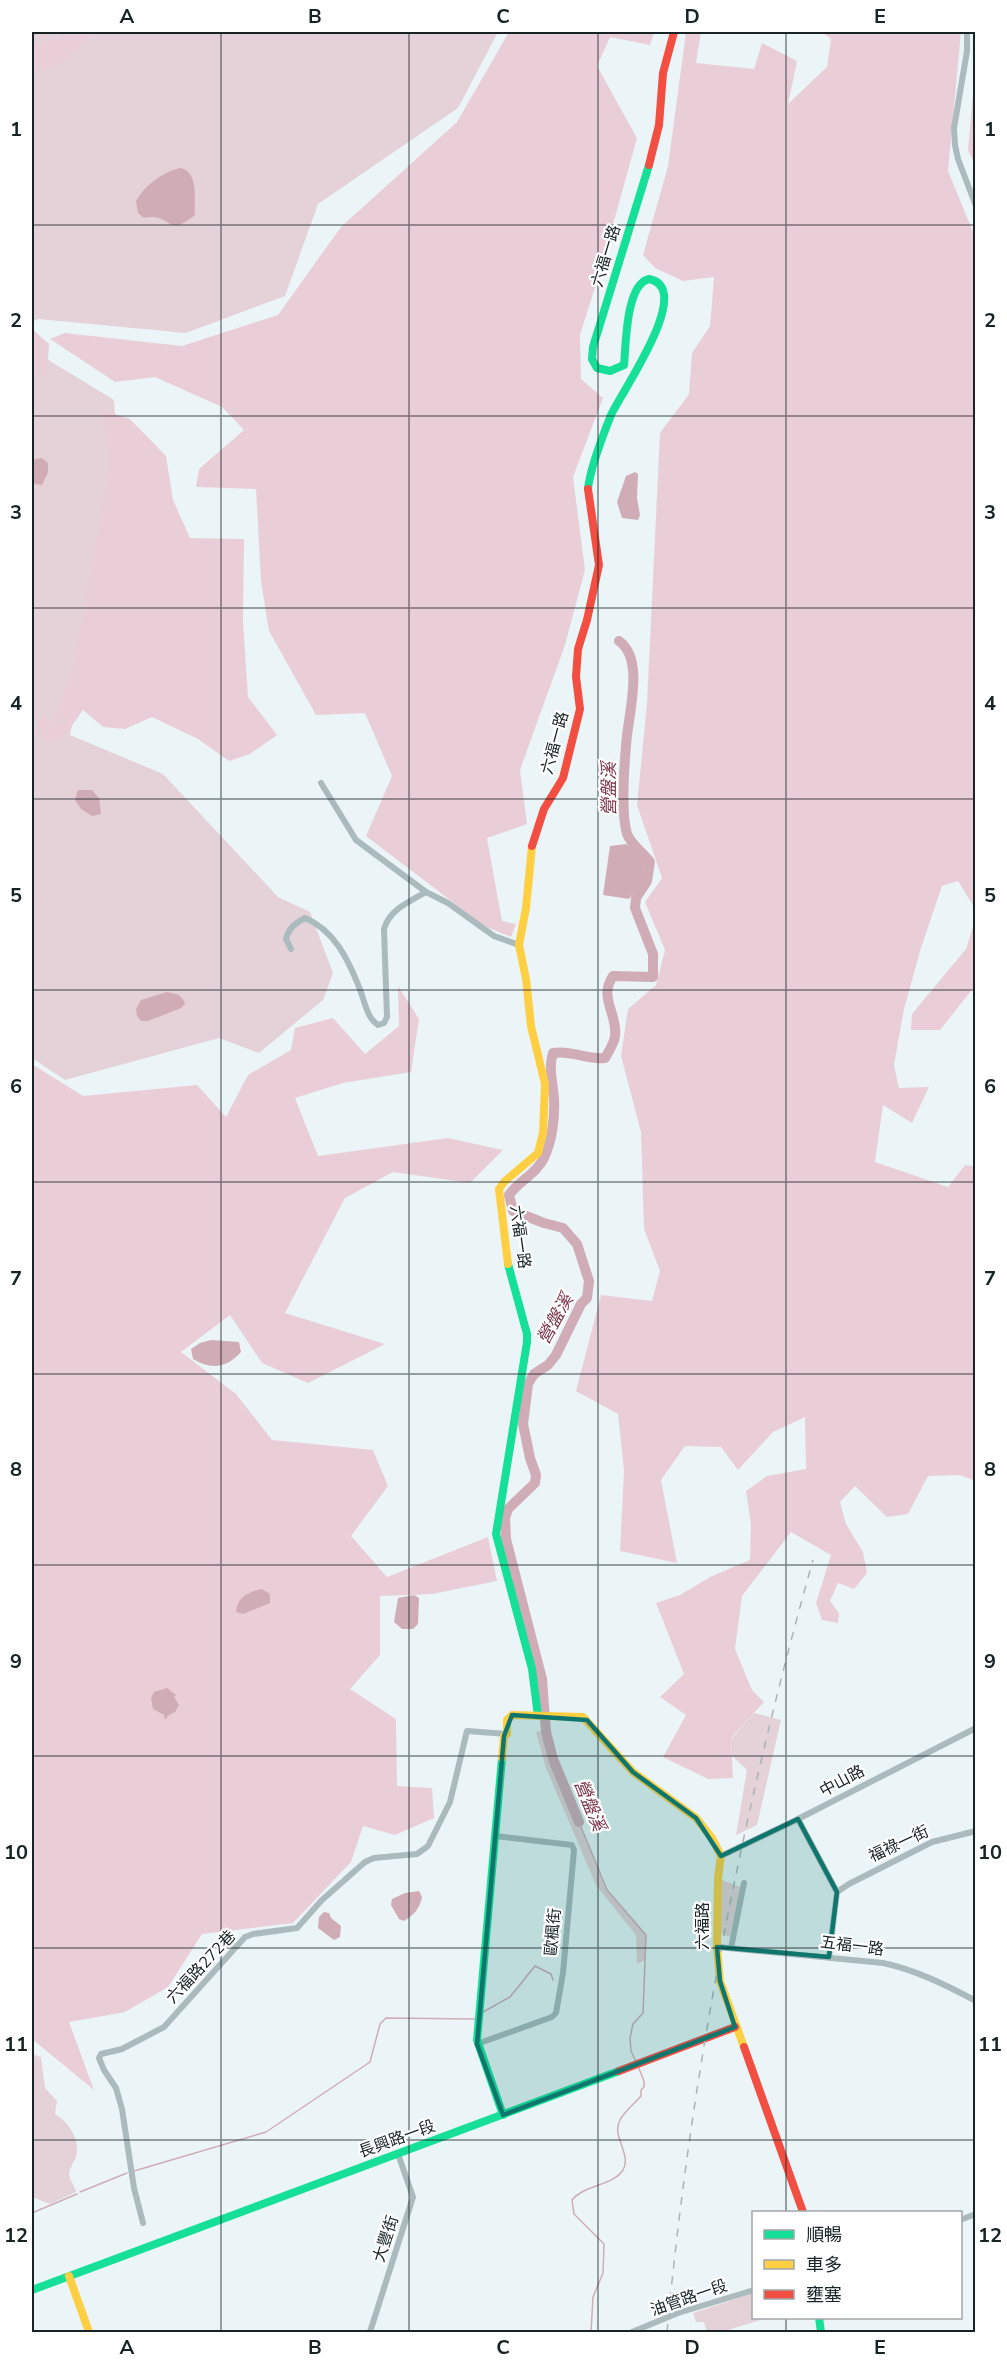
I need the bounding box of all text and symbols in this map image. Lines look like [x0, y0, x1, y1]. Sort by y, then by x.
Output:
text: A [120, 3, 135, 30]
text: B [308, 3, 322, 30]
text: C [496, 3, 510, 30]
text: D [684, 3, 700, 30]
text: E [874, 3, 886, 30]
text: 1 [10, 116, 22, 143]
text: 1 [984, 116, 996, 143]
street label: 六福一路 [586, 222, 626, 290]
text: 2 [10, 307, 22, 334]
text: 2 [984, 307, 996, 334]
text: 3 [10, 499, 22, 526]
text: 3 [984, 499, 996, 526]
text: 4 [10, 690, 22, 717]
text: 4 [984, 690, 996, 717]
street label: 六福一路 [536, 709, 574, 777]
water label: 營盤溪 [597, 759, 621, 816]
text: 5 [10, 882, 22, 909]
text: 5 [984, 882, 996, 909]
text: 6 [10, 1073, 22, 1100]
text: 6 [984, 1073, 996, 1100]
street label: 六福一路 [505, 1204, 535, 1270]
text: 7 [10, 1265, 22, 1292]
text: 7 [984, 1265, 996, 1292]
water label: 營盤溪 [531, 1287, 580, 1348]
text: 8 [10, 1456, 22, 1483]
text: 8 [984, 1456, 996, 1483]
text: 9 [10, 1648, 22, 1675]
text: 9 [984, 1648, 996, 1675]
street label: 中山路 [816, 1760, 868, 1802]
water label: 營盤溪 [569, 1775, 612, 1837]
street label: 福祿一街 [865, 1821, 933, 1867]
text: 10 [4, 1839, 28, 1866]
text: 10 [978, 1839, 1002, 1866]
street label: 六福路 [692, 1902, 714, 1950]
street label: 歐楓街 [540, 1907, 566, 1957]
street label: 六福路272巷 [161, 1926, 241, 2008]
street label: 五福一路 [819, 1931, 885, 1961]
text: 11 [4, 2031, 28, 2058]
text: 11 [978, 2031, 1002, 2058]
street label: 長興路一段 [356, 2115, 438, 2163]
legend [752, 2211, 962, 2319]
street label: 大豐街 [368, 2213, 404, 2265]
text: 12 [4, 2222, 28, 2249]
text: 12 [978, 2222, 1002, 2249]
text: 順暢 [806, 2223, 842, 2247]
text: 車多 [806, 2253, 842, 2277]
street label: 油管路一段 [648, 2275, 730, 2321]
text: 壅塞 [806, 2283, 842, 2307]
text: A [120, 2334, 135, 2361]
text: B [308, 2334, 322, 2361]
text: C [496, 2334, 510, 2361]
text: D [684, 2334, 700, 2361]
text: E [874, 2334, 886, 2361]

